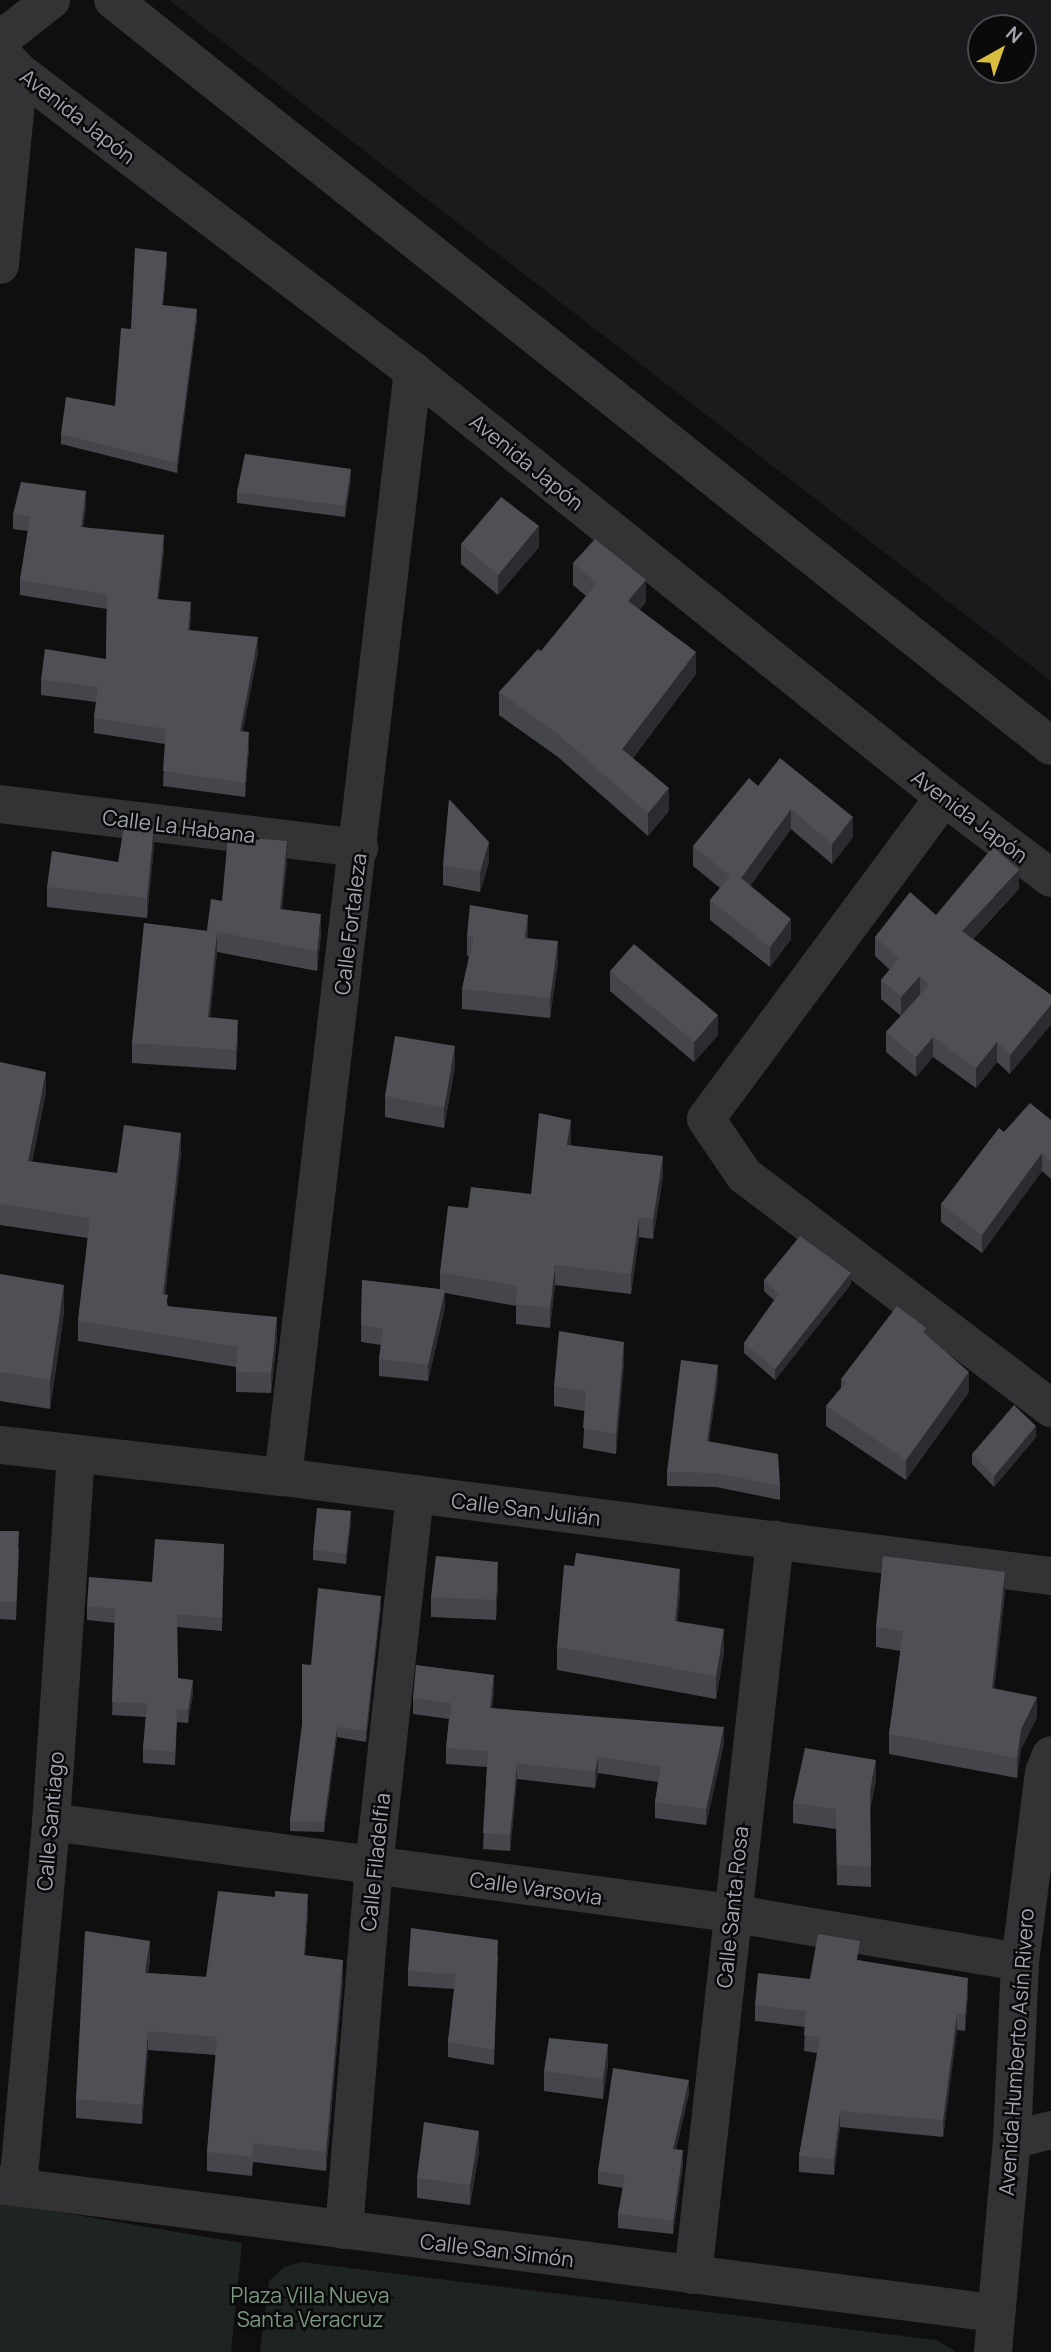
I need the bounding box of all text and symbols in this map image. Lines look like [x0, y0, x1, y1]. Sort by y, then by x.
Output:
north arrow [967, 14, 1037, 84]
text: N [1001, 20, 1028, 49]
street label: Avenida Japón [15, 63, 141, 169]
street label: Avenida Japón [465, 408, 589, 516]
street label: Avenida Japón [907, 764, 1033, 868]
street label: Calle La Habana [101, 804, 257, 848]
street label: Calle Fortaleza [329, 852, 371, 996]
street label: Calle San Julián [450, 1487, 602, 1531]
street label: Calle Santiago [31, 1750, 69, 1892]
street label: Calle Filadelfia [355, 1792, 395, 1932]
street label: Calle Santa Rosa [711, 1825, 753, 1989]
street label: Calle Varsovia [468, 1866, 604, 1910]
street label: Avenida Humberto Asín Rivero [993, 1907, 1039, 2197]
street label: Calle San Simón [419, 2228, 575, 2272]
park label: Plaza Villa Nueva Santa Veracruz [231, 2282, 389, 2332]

